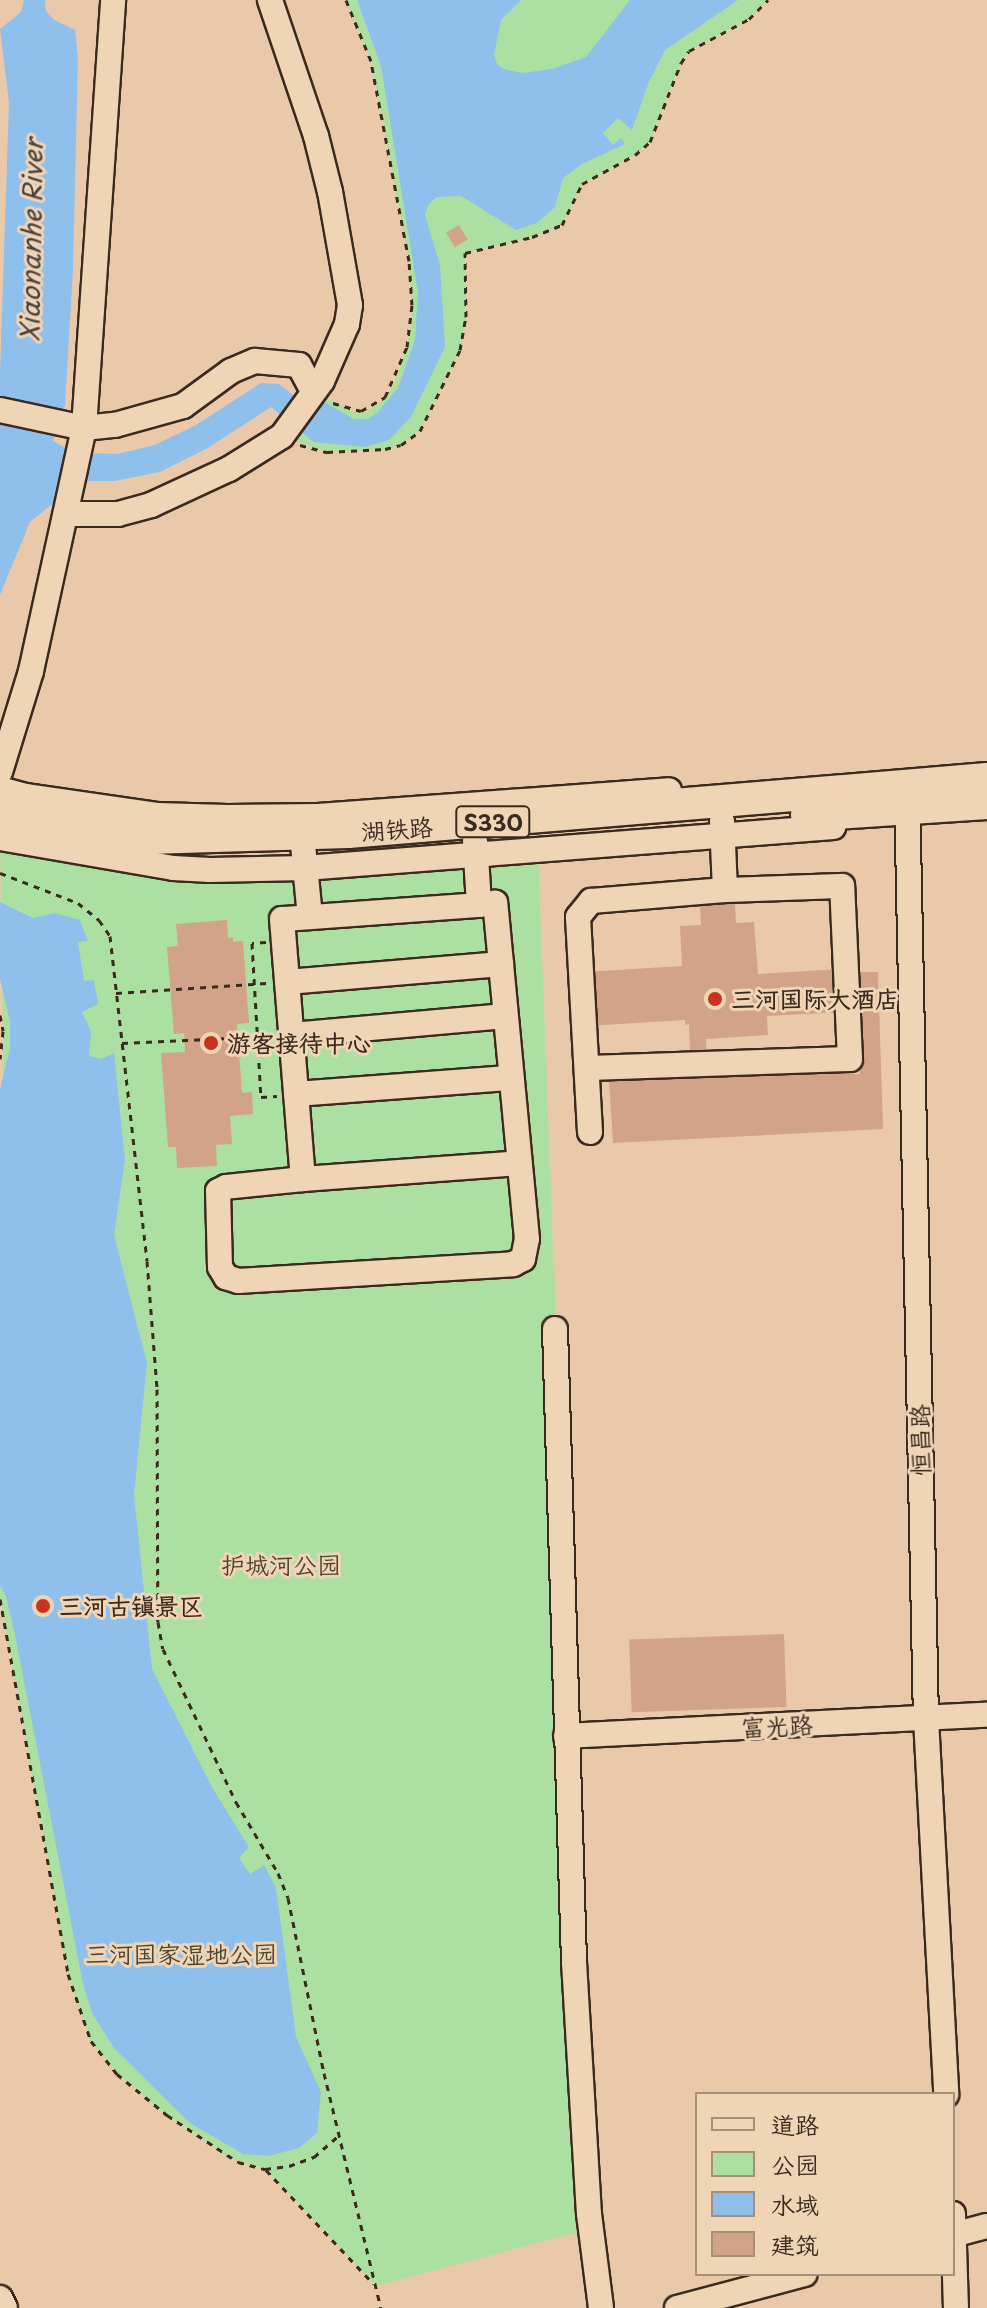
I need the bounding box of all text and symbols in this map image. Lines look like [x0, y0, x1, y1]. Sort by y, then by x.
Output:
water label: Xiaonanhe River [14, 138, 48, 342]
road number: S330 [455, 804, 531, 840]
street label: 湖铁路 [360, 812, 434, 846]
place label: 三河国际大酒店 [731, 985, 899, 1013]
marker: 三河国际大酒店 [706, 990, 724, 1008]
place label: 游客接待中心 [227, 1029, 371, 1057]
marker: 游客接待中心 [202, 1034, 220, 1052]
street label: 恒昌路 [905, 1404, 935, 1476]
park label: 护城河公园 [221, 1551, 341, 1579]
place label: 三河古镇景区 [59, 1592, 203, 1620]
marker: 三河古镇景区 [34, 1597, 52, 1615]
street label: 富光路 [740, 1710, 814, 1742]
park label: 三河国家湿地公园 [85, 1940, 277, 1968]
legend [695, 2092, 955, 2276]
text: 道路 [771, 2106, 819, 2142]
text: 公园 [771, 2146, 819, 2182]
text: 水域 [771, 2186, 819, 2222]
text: 建筑 [771, 2226, 819, 2262]

